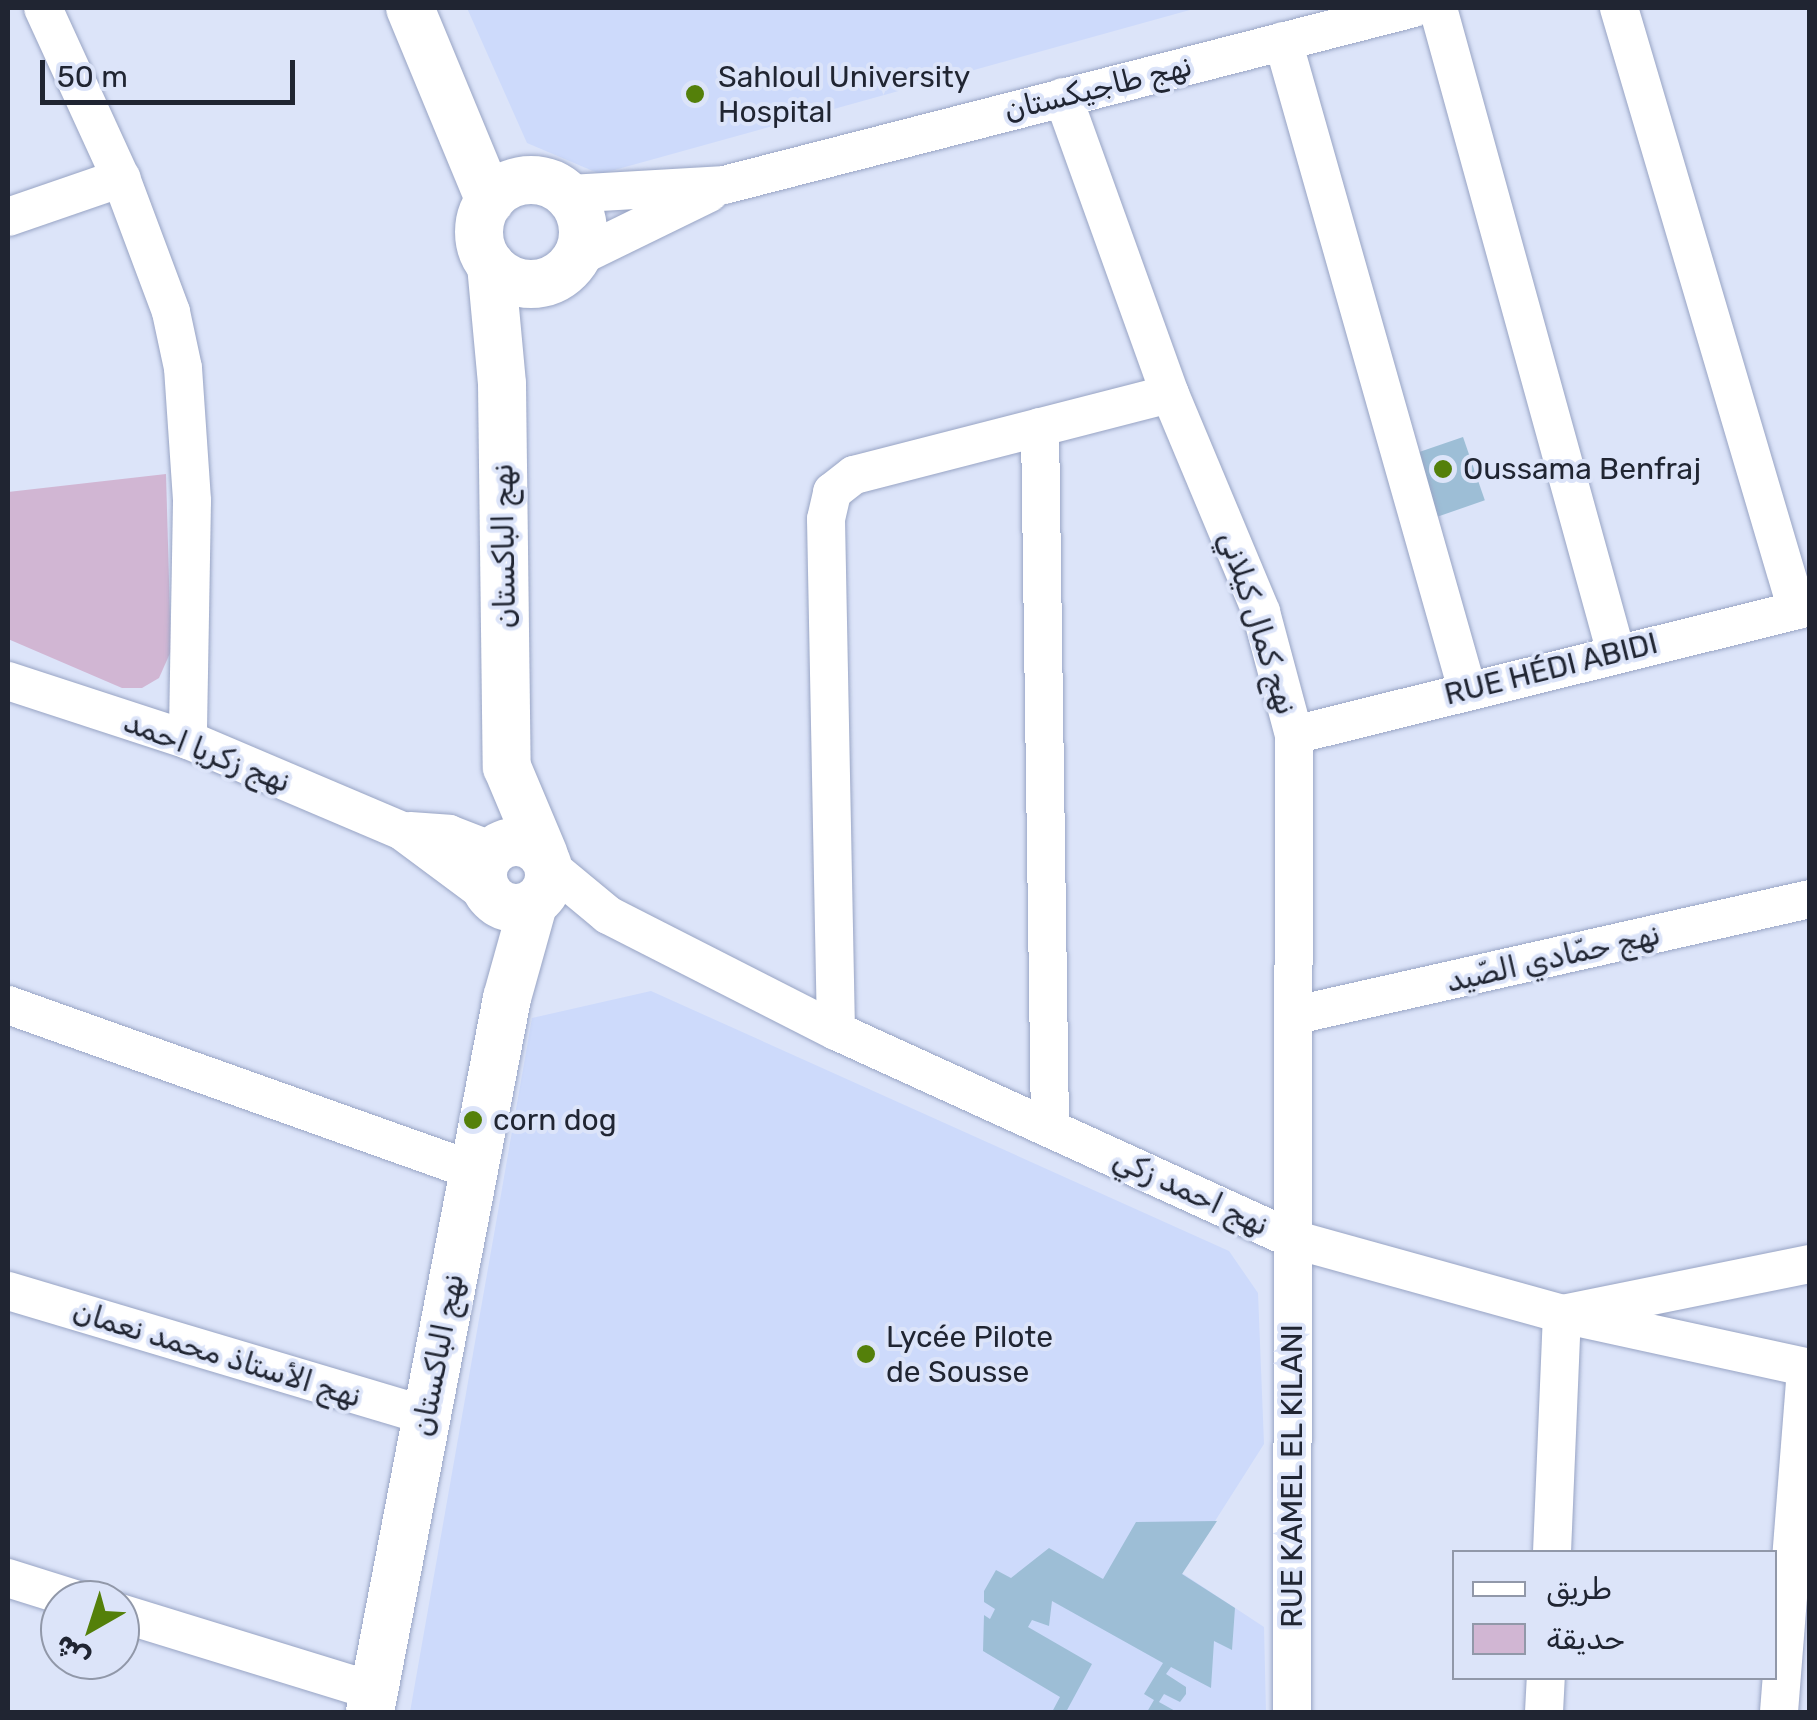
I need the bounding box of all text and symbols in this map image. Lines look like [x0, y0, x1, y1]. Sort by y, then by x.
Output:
scale bar [45, 40, 300, 102]
street label: نهج طاجيكستان [1000, 47, 1196, 129]
text: 50 m [57, 59, 128, 95]
place label: Sahloul University Hospital [718, 59, 970, 130]
marker: Sahloul University Hospital [682, 81, 708, 107]
place label: Oussama Benfraj [1463, 451, 1701, 487]
marker: Oussama Benfraj [1432, 458, 1454, 480]
street label: نهج الباكستان [485, 463, 523, 629]
street label: نهج كمال كيلاني [1211, 527, 1305, 719]
street label: RUE HÉDI ABIDI [1440, 625, 1662, 713]
street label: نهج زكريا احمد [118, 704, 296, 800]
street label: نهج حمّادي الصّيد [1442, 916, 1664, 1000]
place label: corn dog [493, 1102, 617, 1138]
marker: corn dog [462, 1109, 484, 1131]
street label: نهج احمد زكي [1108, 1140, 1274, 1244]
street label: نهج الباكستان [405, 1271, 471, 1439]
street label: نهج الأستاذ محمد نعمان [68, 1293, 366, 1415]
place label: Lycée Pilote de Sousse [886, 1319, 1053, 1390]
street label: RUE KAMEL EL KILANI [1274, 1323, 1310, 1629]
marker: Lycée Pilote de Sousse [855, 1343, 877, 1365]
legend [1452, 1550, 1777, 1680]
text: طريق [1546, 1571, 1612, 1607]
north arrow [40, 1580, 140, 1680]
text: حديقة [1546, 1621, 1625, 1657]
text: ش [48, 1628, 96, 1676]

